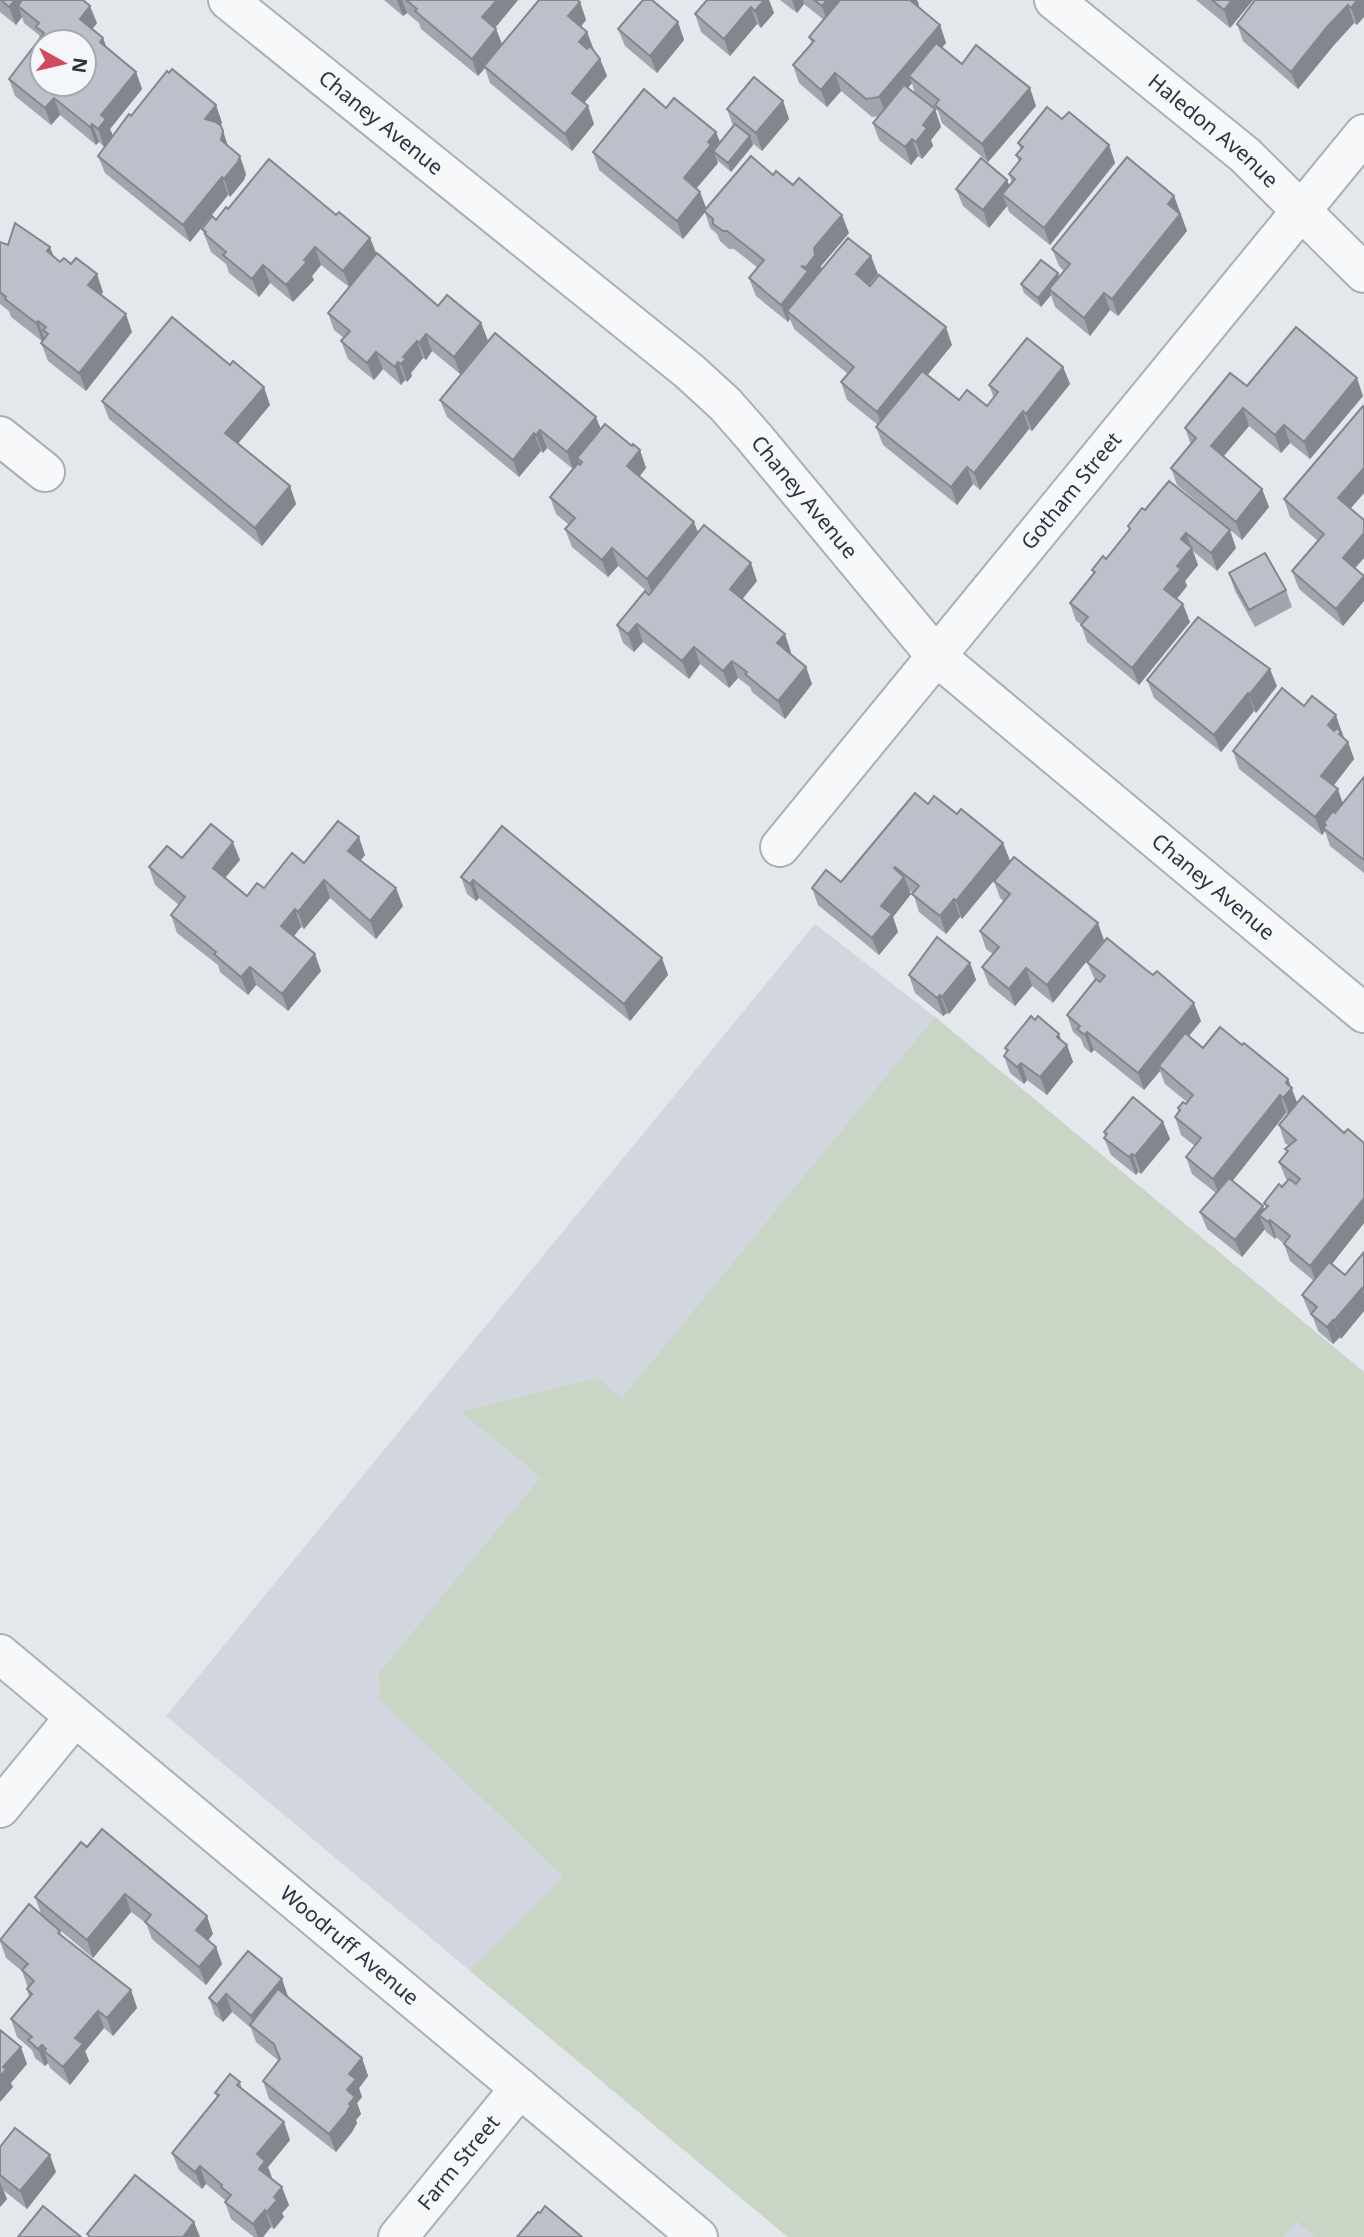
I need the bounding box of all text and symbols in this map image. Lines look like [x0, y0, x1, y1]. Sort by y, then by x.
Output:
north arrow [28, 28, 98, 98]
text: N [66, 56, 94, 75]
street label: Chaney Avenue [313, 63, 449, 181]
street label: Haledon Avenue [1143, 67, 1285, 193]
street label: Gotham Street [1014, 426, 1127, 555]
street label: Chaney Avenue [745, 429, 864, 564]
street label: Chaney Avenue [1146, 827, 1281, 946]
street label: Woodruff Avenue [275, 1879, 425, 2011]
street label: Farm Street [411, 2108, 506, 2216]

